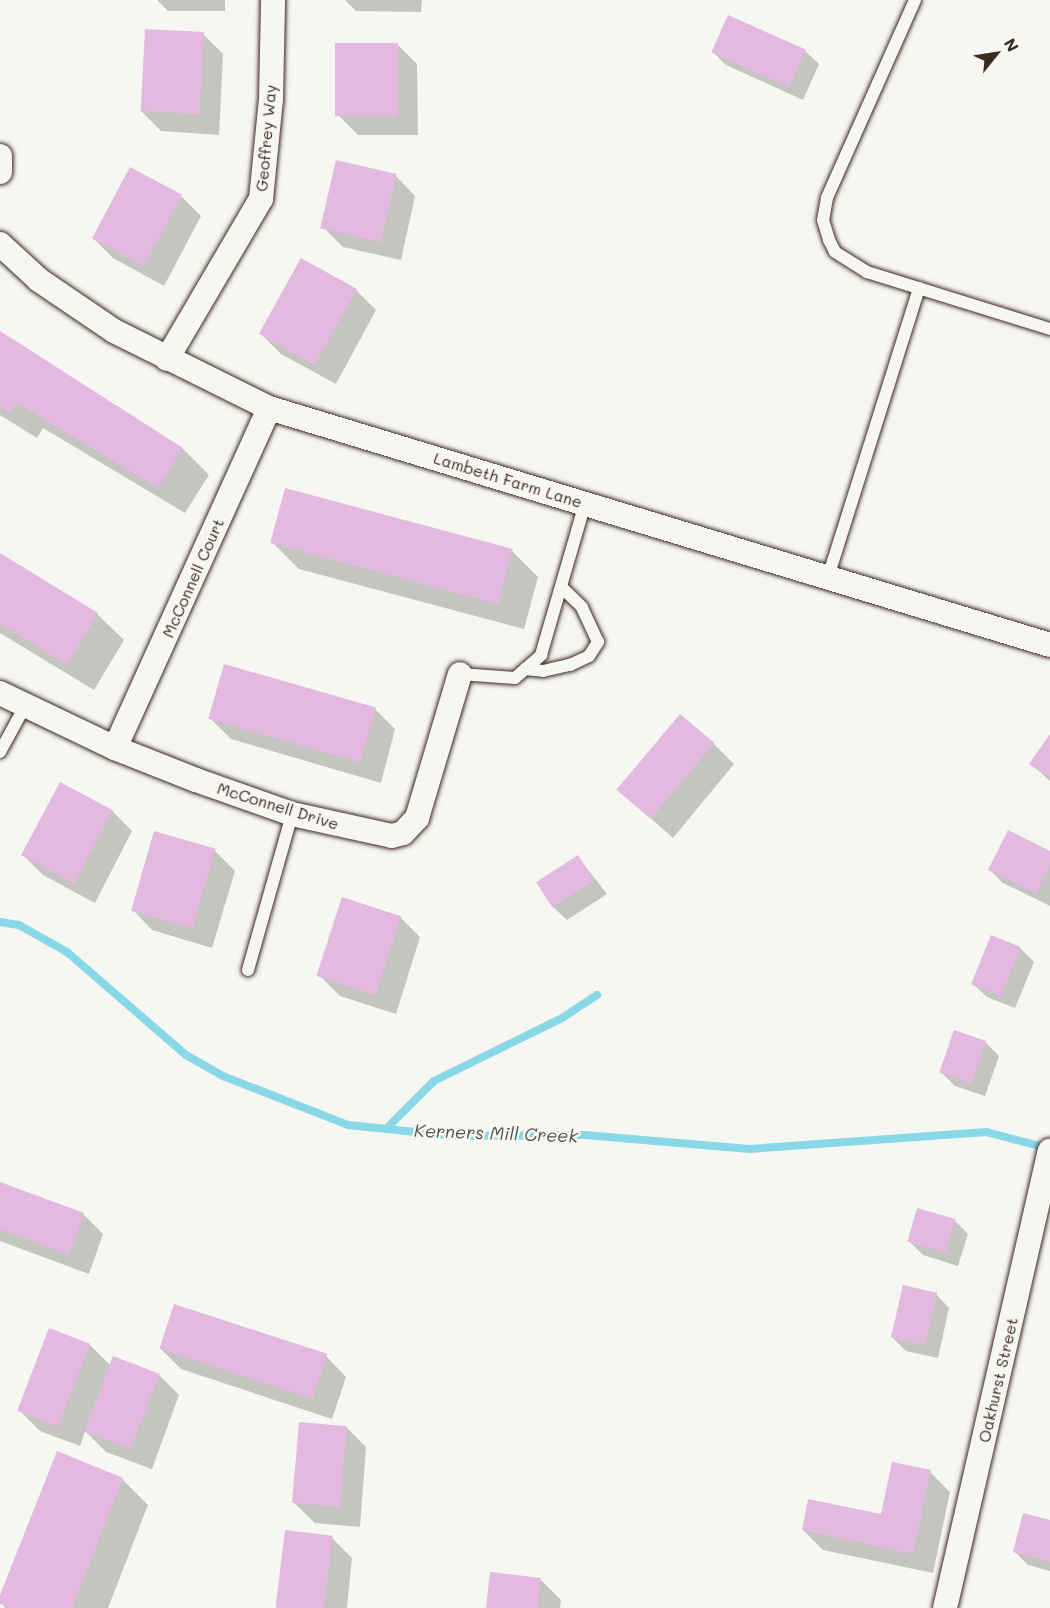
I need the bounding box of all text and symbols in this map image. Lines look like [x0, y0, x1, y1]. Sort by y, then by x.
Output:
north arrow [966, 24, 1026, 84]
text: N [1000, 34, 1024, 55]
street label: Geoffrey Way [252, 84, 280, 192]
street label: Lambeth Farm Lane [431, 448, 585, 512]
street label: McConnell Court [158, 515, 228, 641]
street label: McConnell Drive [215, 778, 341, 834]
water label: Kerners Mill Creek [414, 1119, 578, 1147]
street label: Oakhurst Street [974, 1316, 1022, 1444]

